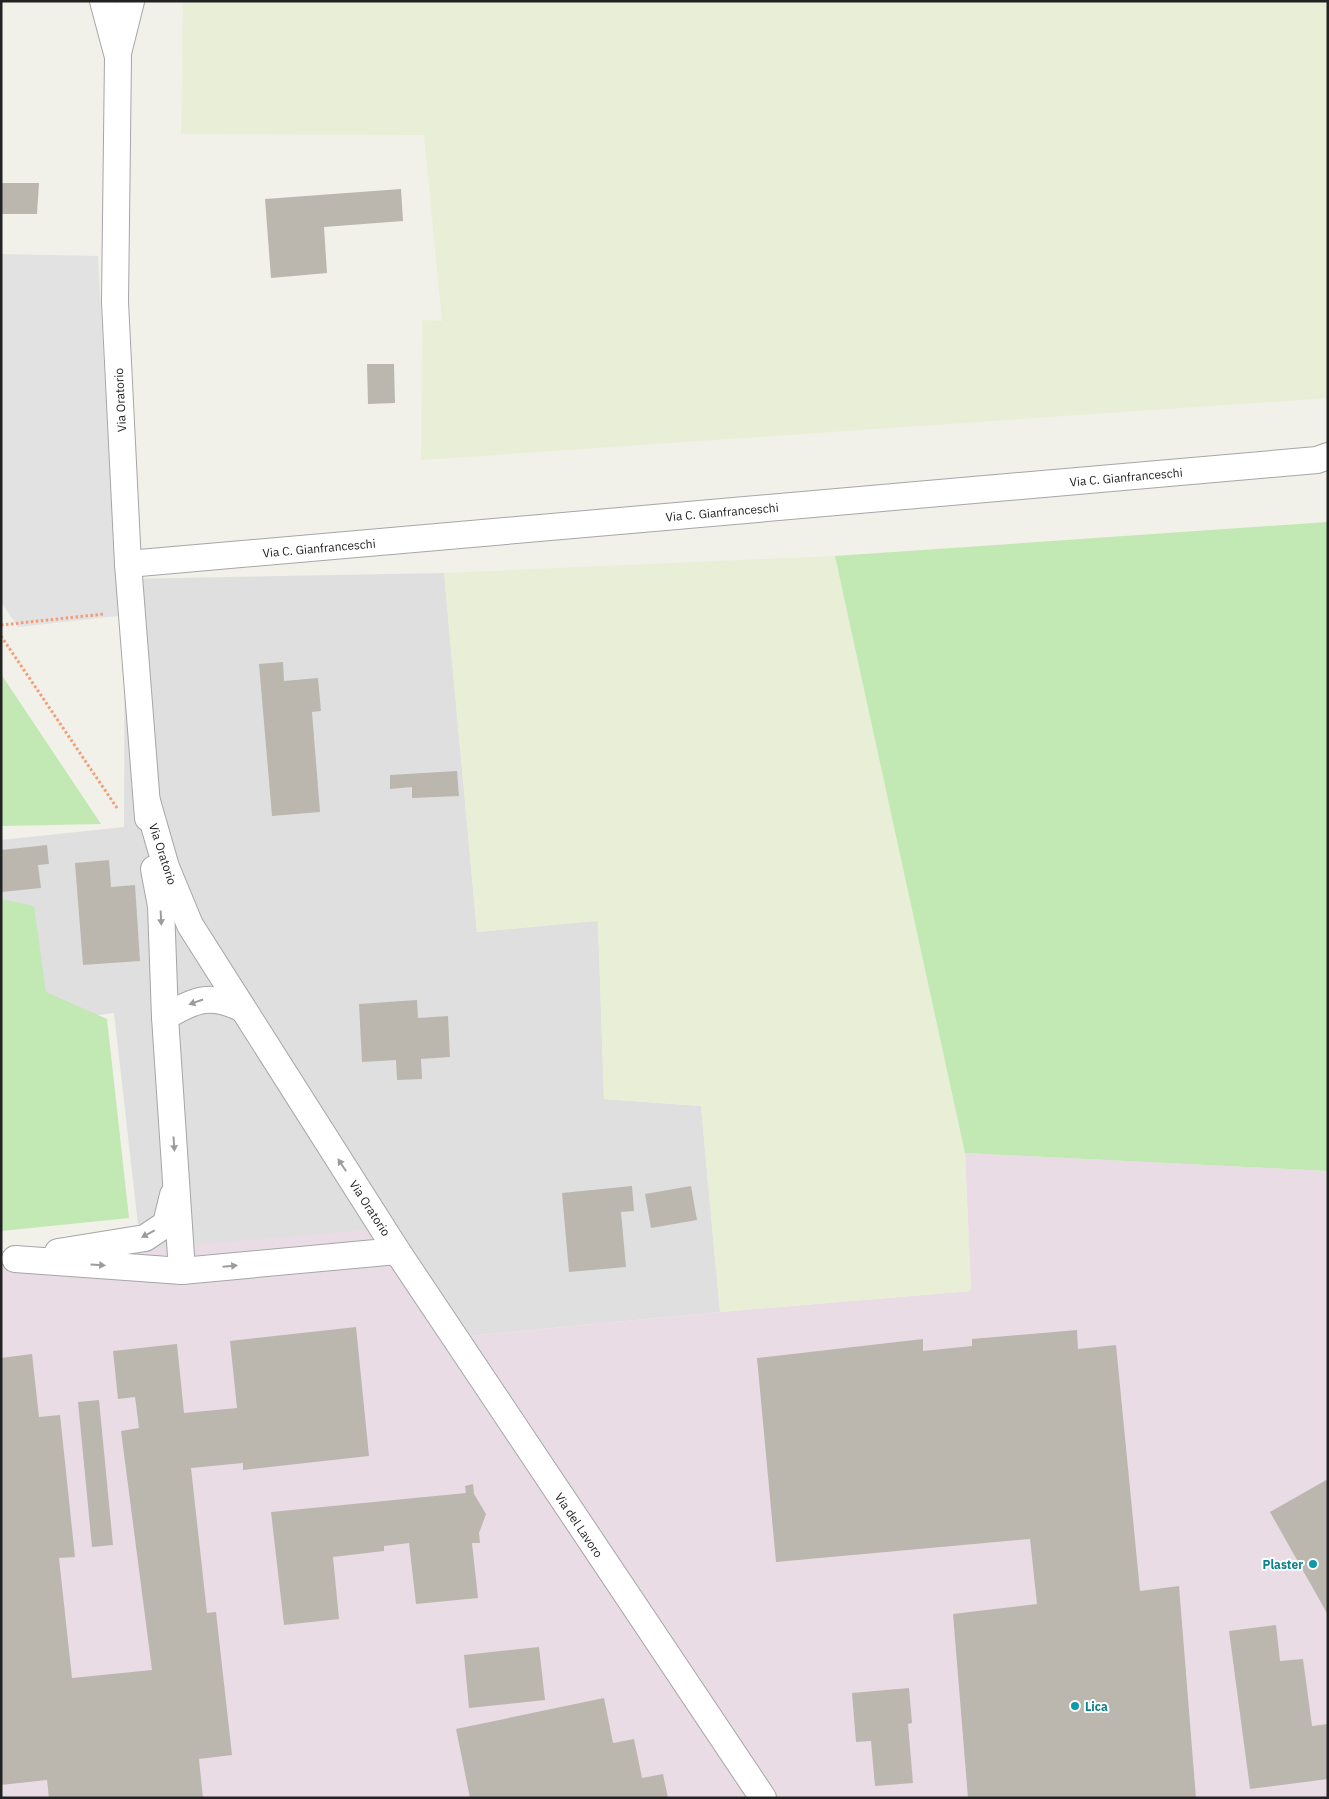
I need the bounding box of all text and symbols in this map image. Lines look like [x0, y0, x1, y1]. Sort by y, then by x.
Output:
street label: Via Oratorio [111, 367, 129, 432]
street label: Via C. Gianfranceschi [1069, 465, 1183, 489]
street label: Via C. Gianfranceschi [665, 500, 779, 524]
street label: Via C. Gianfranceschi [262, 536, 376, 560]
street label: Via Oratorio [146, 821, 180, 887]
one-way arrow [158, 910, 166, 926]
one-way arrow [189, 998, 204, 1006]
one-way arrow [170, 1137, 178, 1153]
one-way arrow [338, 1159, 347, 1172]
street label: Via Oratorio [346, 1177, 394, 1239]
one-way arrow [142, 1230, 155, 1239]
one-way arrow [91, 1261, 107, 1269]
one-way arrow [223, 1262, 239, 1270]
street label: Via del Lavoro [552, 1490, 606, 1561]
place label: Plaster [1263, 1557, 1303, 1572]
marker: Plaster [1307, 1558, 1319, 1570]
place label: Lica [1085, 1699, 1108, 1714]
marker: Lica [1069, 1700, 1081, 1712]

